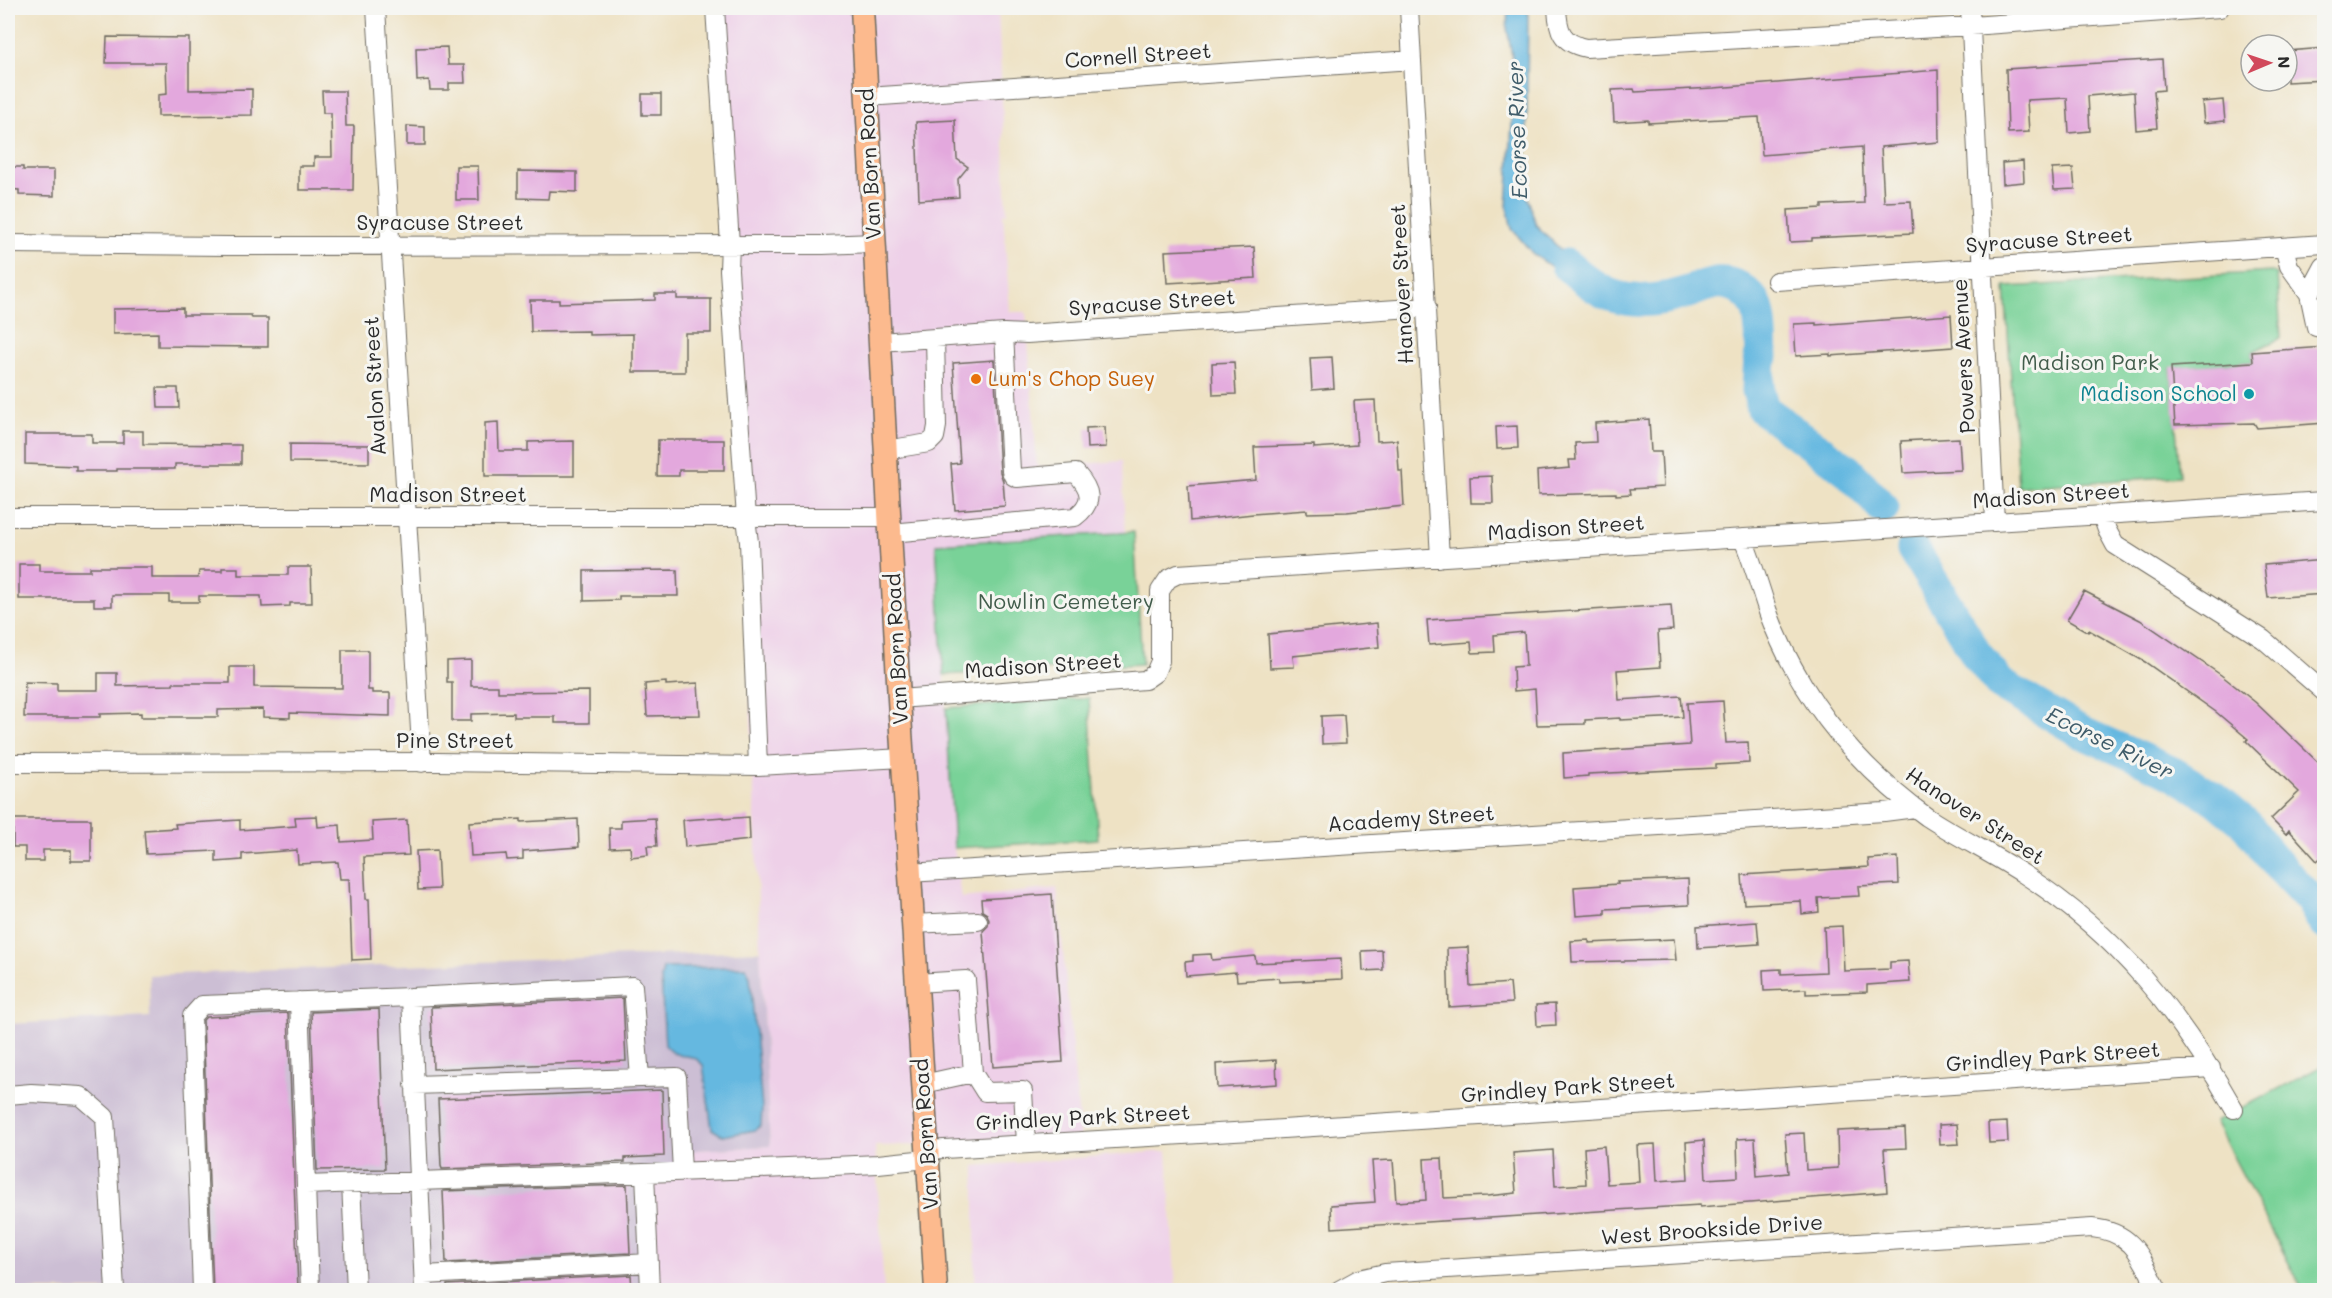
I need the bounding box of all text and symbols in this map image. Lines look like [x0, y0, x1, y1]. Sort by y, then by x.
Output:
north arrow [2239, 33, 2299, 93]
street label: Cornell Street [1064, 36, 1212, 73]
text: N [2274, 56, 2295, 69]
water label: Ecorse River [1500, 60, 1533, 200]
street label: Van Born Road [851, 88, 886, 241]
street label: Hanover Street [1383, 203, 1418, 365]
street label: Syracuse Street [356, 208, 524, 235]
street label: Syracuse Street [1965, 219, 2133, 258]
street label: Powers Avenue [1945, 278, 1980, 434]
street label: Syracuse Street [1068, 282, 1236, 321]
street label: Avalon Street [356, 316, 391, 456]
park label: Madison Park [2021, 348, 2159, 375]
place label: Lum's Chop Suey [988, 364, 1155, 391]
marker: Lum's Chop Suey [969, 372, 983, 386]
place label: Madison School [2080, 379, 2237, 406]
marker: Madison School [2242, 387, 2256, 401]
street label: Madison Street [1971, 476, 2130, 513]
street label: Madison Street [369, 480, 527, 507]
street label: Madison Street [1486, 508, 1645, 545]
street label: Van Born Road [878, 573, 913, 726]
park label: Nowlin Cemetery [978, 587, 1154, 614]
street label: Madison Street [963, 646, 1122, 683]
water label: Ecorse River [2042, 699, 2179, 786]
street label: Pine Street [396, 726, 514, 753]
street label: Hanover Street [1901, 760, 2050, 870]
street label: Academy Street [1326, 798, 1495, 837]
street label: Grindley Park Street [1945, 1035, 2161, 1076]
street label: Van Born Road [906, 1058, 943, 1211]
street label: Grindley Park Street [1460, 1066, 1676, 1107]
street label: Grindley Park Street [975, 1097, 1191, 1136]
street label: West Brookside Drive [1600, 1207, 1824, 1250]

